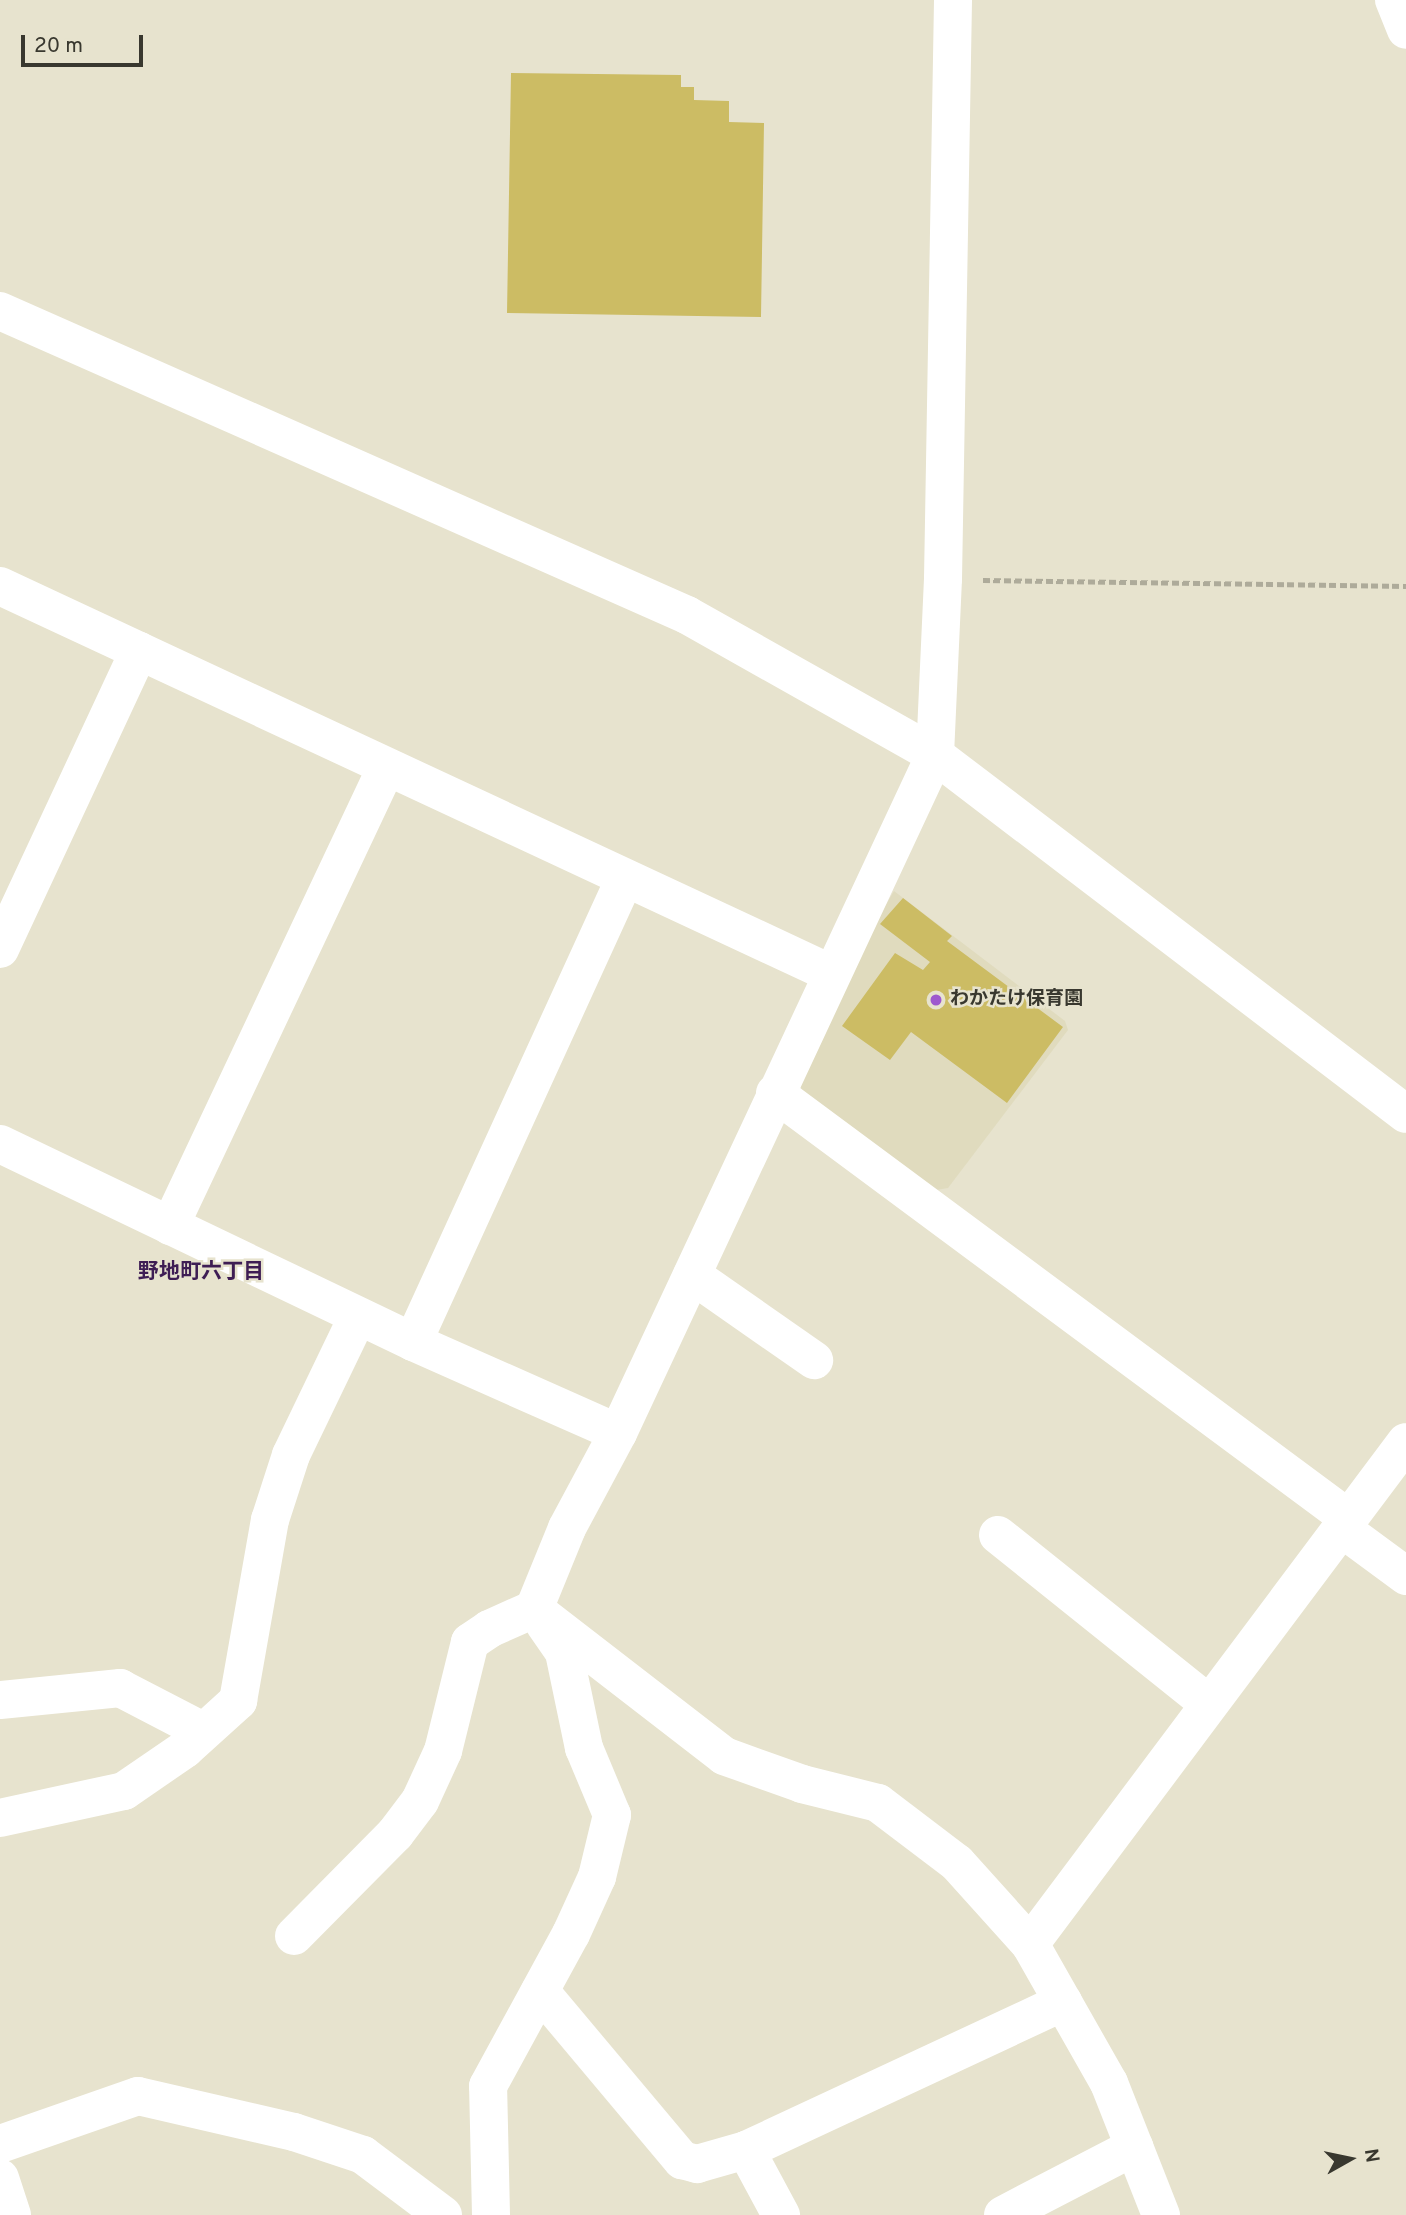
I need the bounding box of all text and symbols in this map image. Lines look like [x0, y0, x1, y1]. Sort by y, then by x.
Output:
scale bar [24, 21, 147, 65]
text: 20 m [34, 33, 83, 60]
place label: わかたけ保育園 [950, 989, 1083, 1011]
marker: わかたけ保育園 [928, 992, 944, 1008]
district label: 野地町六丁目 [138, 1260, 264, 1286]
north arrow [1315, 2124, 1385, 2194]
text: N [1358, 2147, 1384, 2164]

